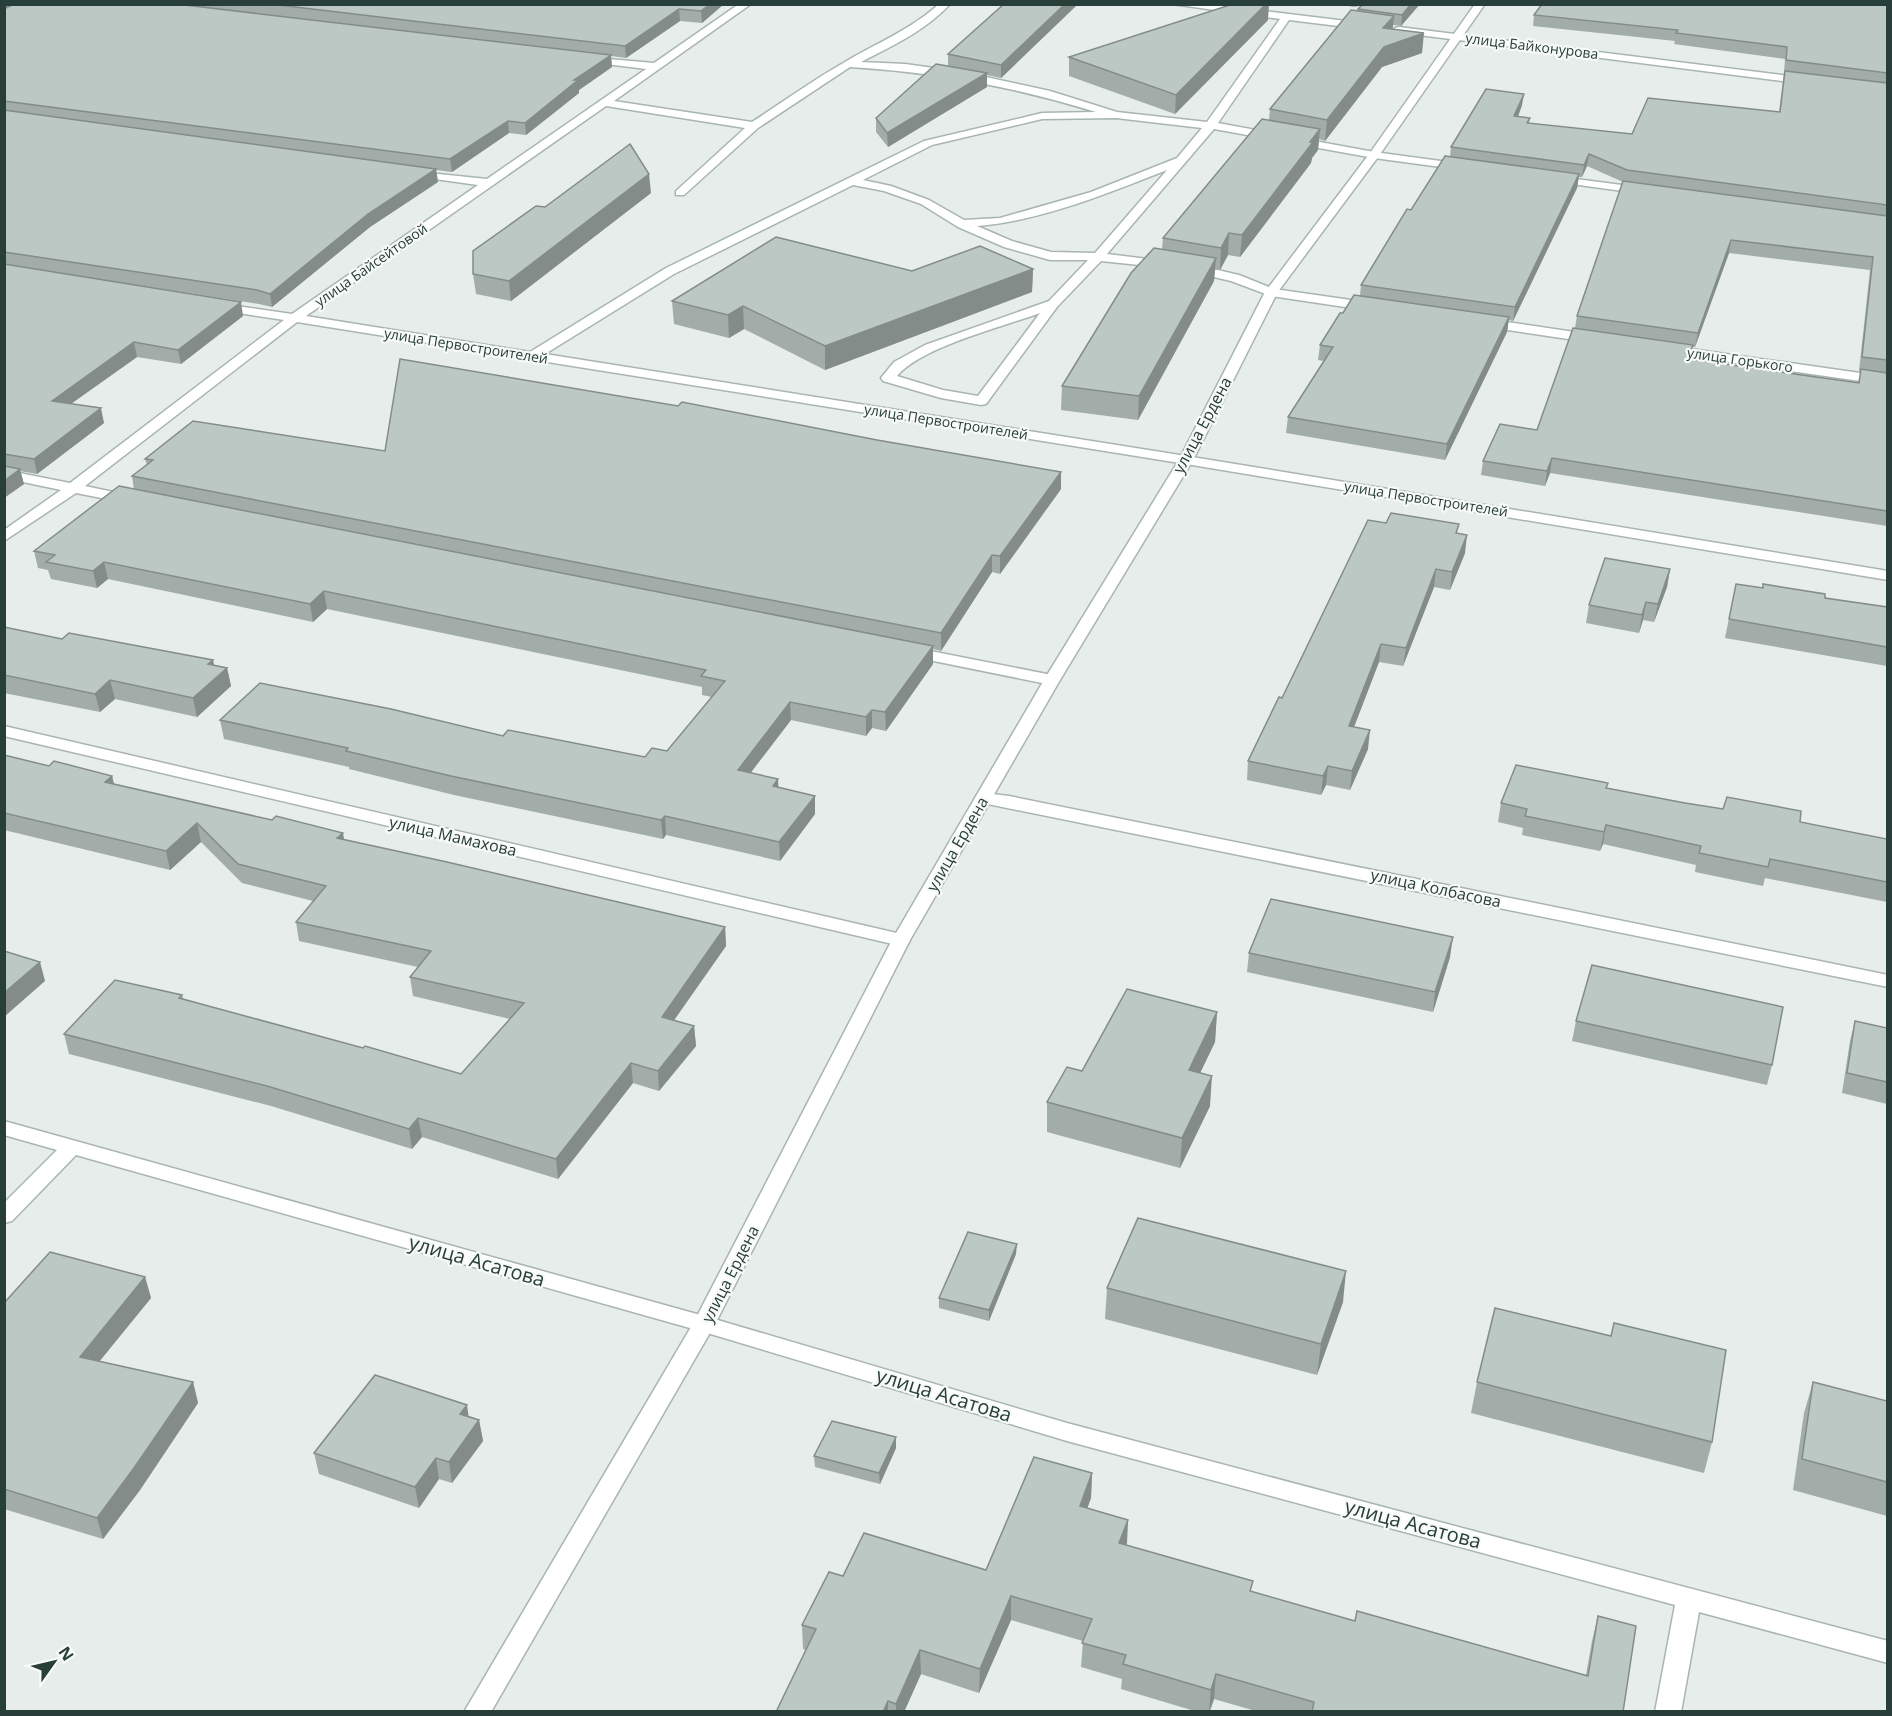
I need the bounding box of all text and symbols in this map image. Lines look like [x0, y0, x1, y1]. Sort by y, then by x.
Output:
street label: улица Байконурова [1465, 28, 1600, 63]
street label: улица Байсейтовой [311, 219, 431, 311]
street label: улица Первостроителей [383, 323, 549, 368]
street label: улица Горького [1686, 343, 1794, 376]
street label: улица Ердена [1167, 373, 1237, 477]
street label: улица Первостроителей [863, 399, 1029, 444]
street label: улица Первостроителей [1343, 476, 1509, 521]
street label: улица Ердена [921, 792, 993, 896]
street label: улица Мамахова [387, 811, 519, 861]
street label: улица Колбасова [1369, 863, 1503, 913]
street label: улица Ердена [696, 1222, 764, 1326]
street label: улица Асатова [406, 1228, 548, 1293]
street label: улица Асатова [873, 1361, 1015, 1428]
street label: улица Асатова [1342, 1492, 1484, 1555]
north arrow [24, 1632, 84, 1692]
text: N [54, 1642, 79, 1665]

